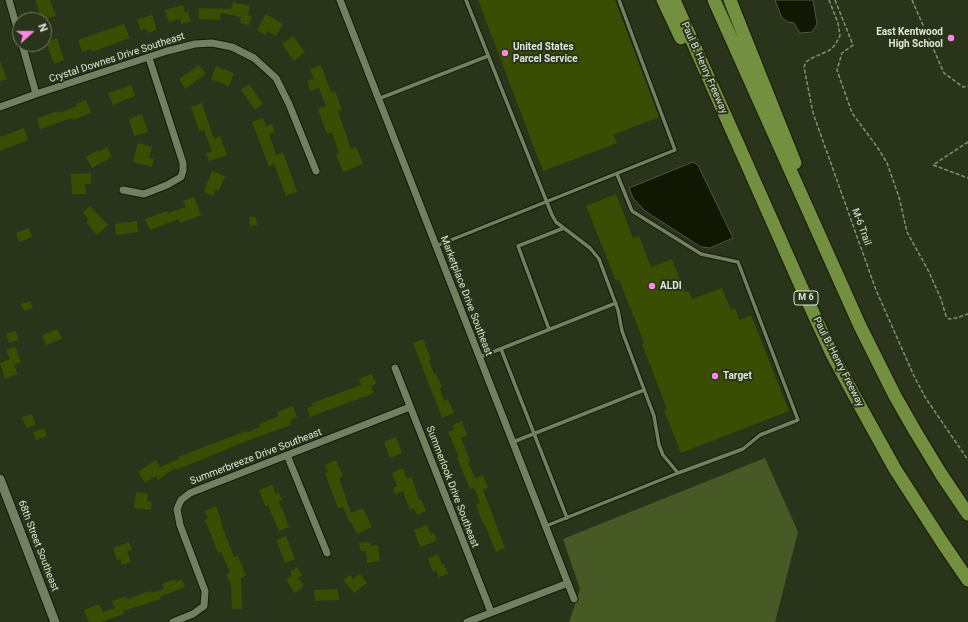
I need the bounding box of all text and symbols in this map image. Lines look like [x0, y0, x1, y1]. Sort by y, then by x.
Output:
north arrow [12, 12, 52, 52]
street label: Paul B. Henry Freeway [678, 20, 730, 116]
text: N [35, 22, 50, 34]
place label: East Kentwood High School [876, 26, 943, 50]
street label: Crystal Downes Drive Southeast [48, 30, 186, 86]
marker: East Kentwood High School [946, 33, 956, 43]
place label: United States Parcel Service [513, 41, 578, 64]
marker: United States Parcel Service [500, 48, 510, 58]
street label: M-6 Trail [849, 207, 873, 247]
street label: Marketplace Drive Southeast [438, 234, 494, 358]
place label: ALDI [660, 280, 682, 292]
marker: ALDI [647, 281, 657, 291]
road number: M 6 [794, 291, 818, 305]
street label: Paul B. Henry Freeway [810, 315, 866, 409]
place label: Target [723, 370, 752, 382]
marker: Target [710, 371, 720, 381]
street label: Summerlook Drive Southeast [423, 425, 481, 549]
street label: Summerbreeze Drive Southeast [189, 426, 323, 488]
street label: 68th Street Southeast [15, 499, 61, 593]

